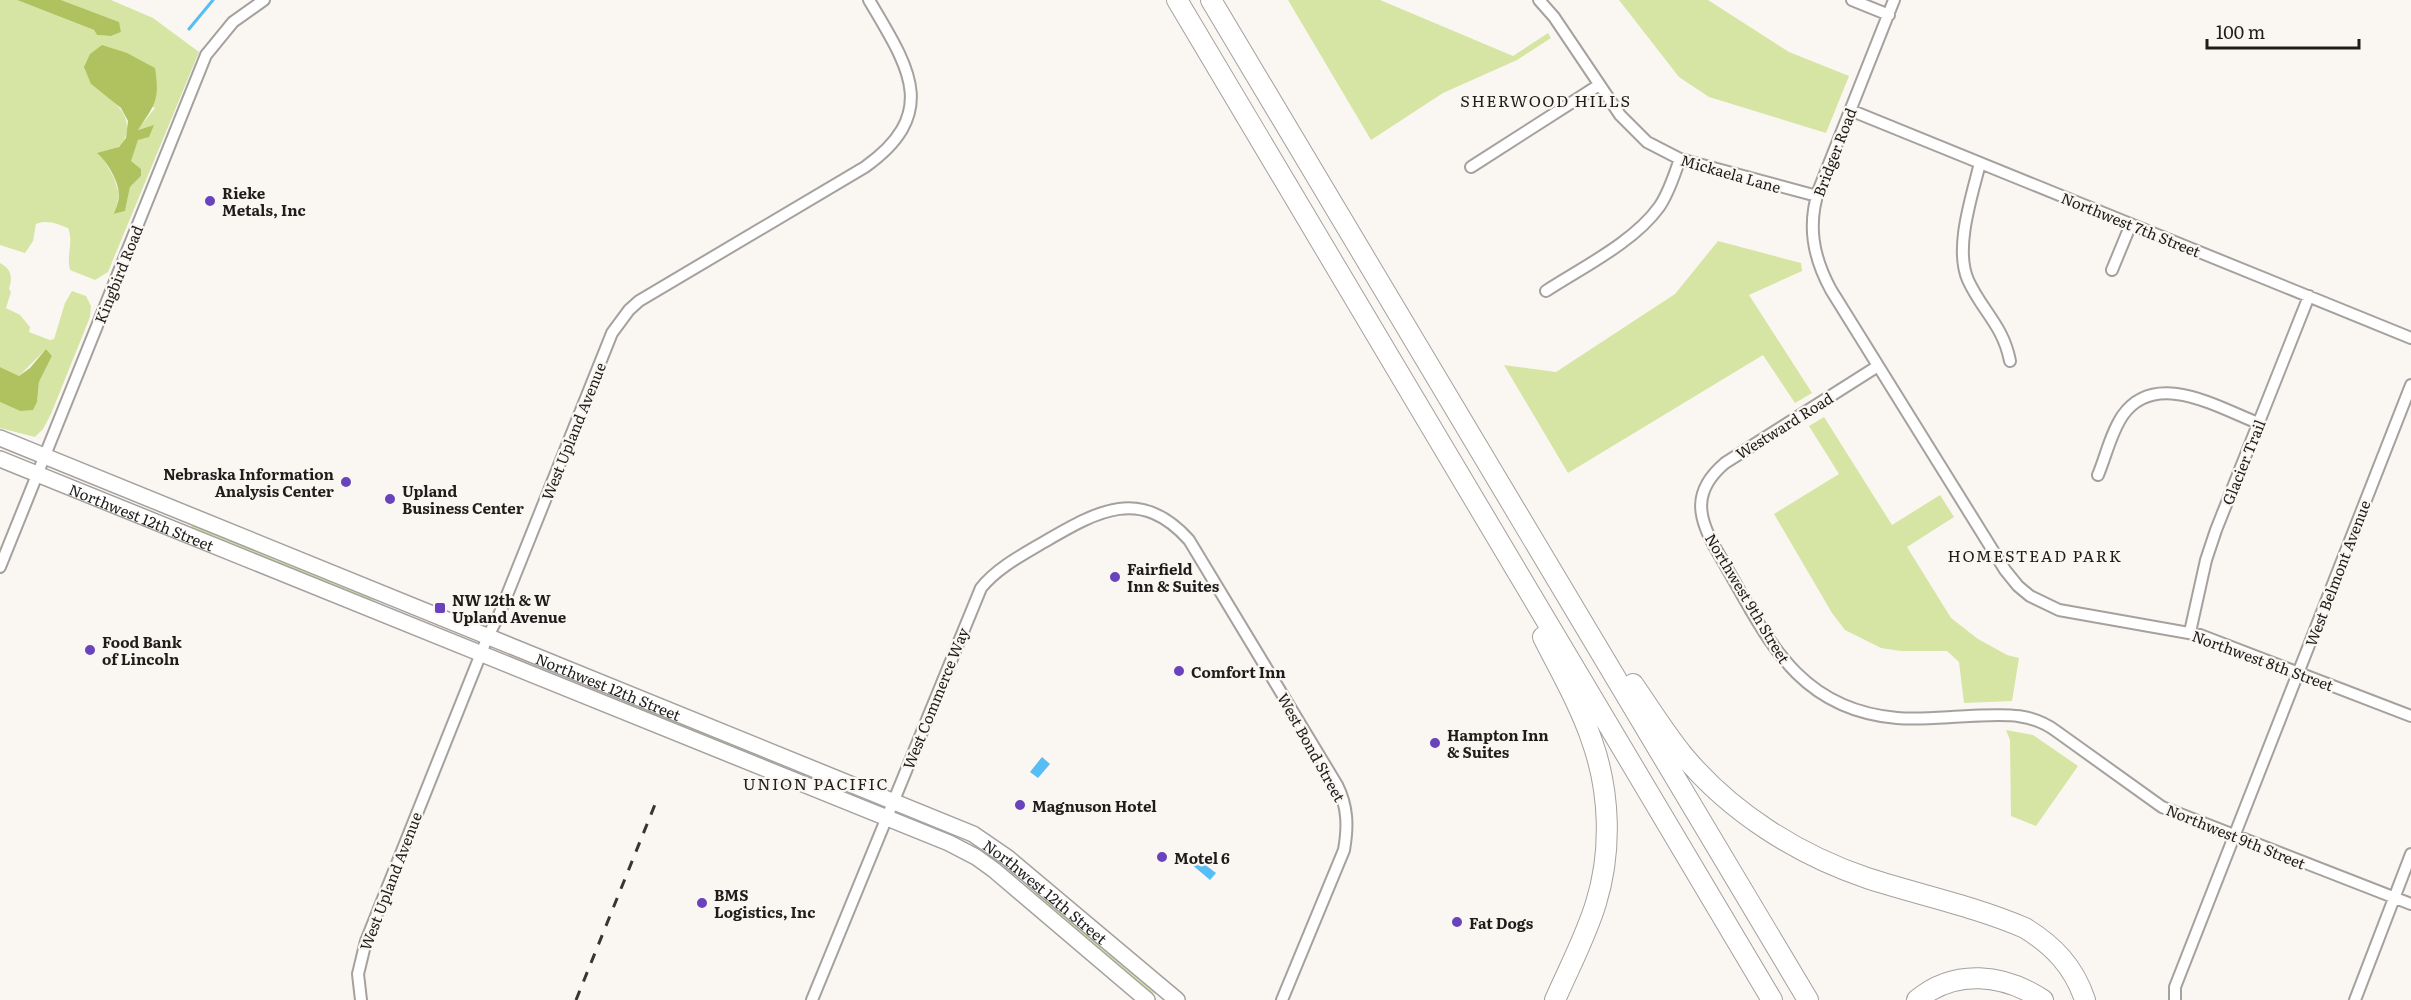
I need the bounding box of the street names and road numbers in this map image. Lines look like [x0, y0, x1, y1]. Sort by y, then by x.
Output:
street label: Bridger Road [1807, 104, 1861, 200]
street label: Mickaela Lane [1678, 148, 1784, 198]
street label: Northwest 7th Street [2058, 186, 2204, 262]
street label: Kingbird Road [88, 221, 148, 327]
street label: West Upland Avenue [535, 358, 611, 503]
street label: Westward Road [1731, 386, 1837, 464]
street label: Glacier Trail [2215, 416, 2271, 508]
street label: Northwest 12th Street [66, 477, 218, 556]
street label: West Belmont Avenue [2298, 496, 2376, 649]
street label: Northwest 9th Street [1700, 528, 1796, 668]
street label: West Commerce Way [896, 623, 974, 772]
street label: Northwest 8th Street [2189, 624, 2337, 696]
street label: Northwest 12th Street [533, 646, 684, 725]
street label: West Bond Street [1272, 688, 1352, 806]
street label: Northwest 9th Street [2163, 797, 2309, 875]
street label: West Upland Avenue [353, 808, 427, 954]
street label: Northwest 12th Street [979, 833, 1113, 949]

